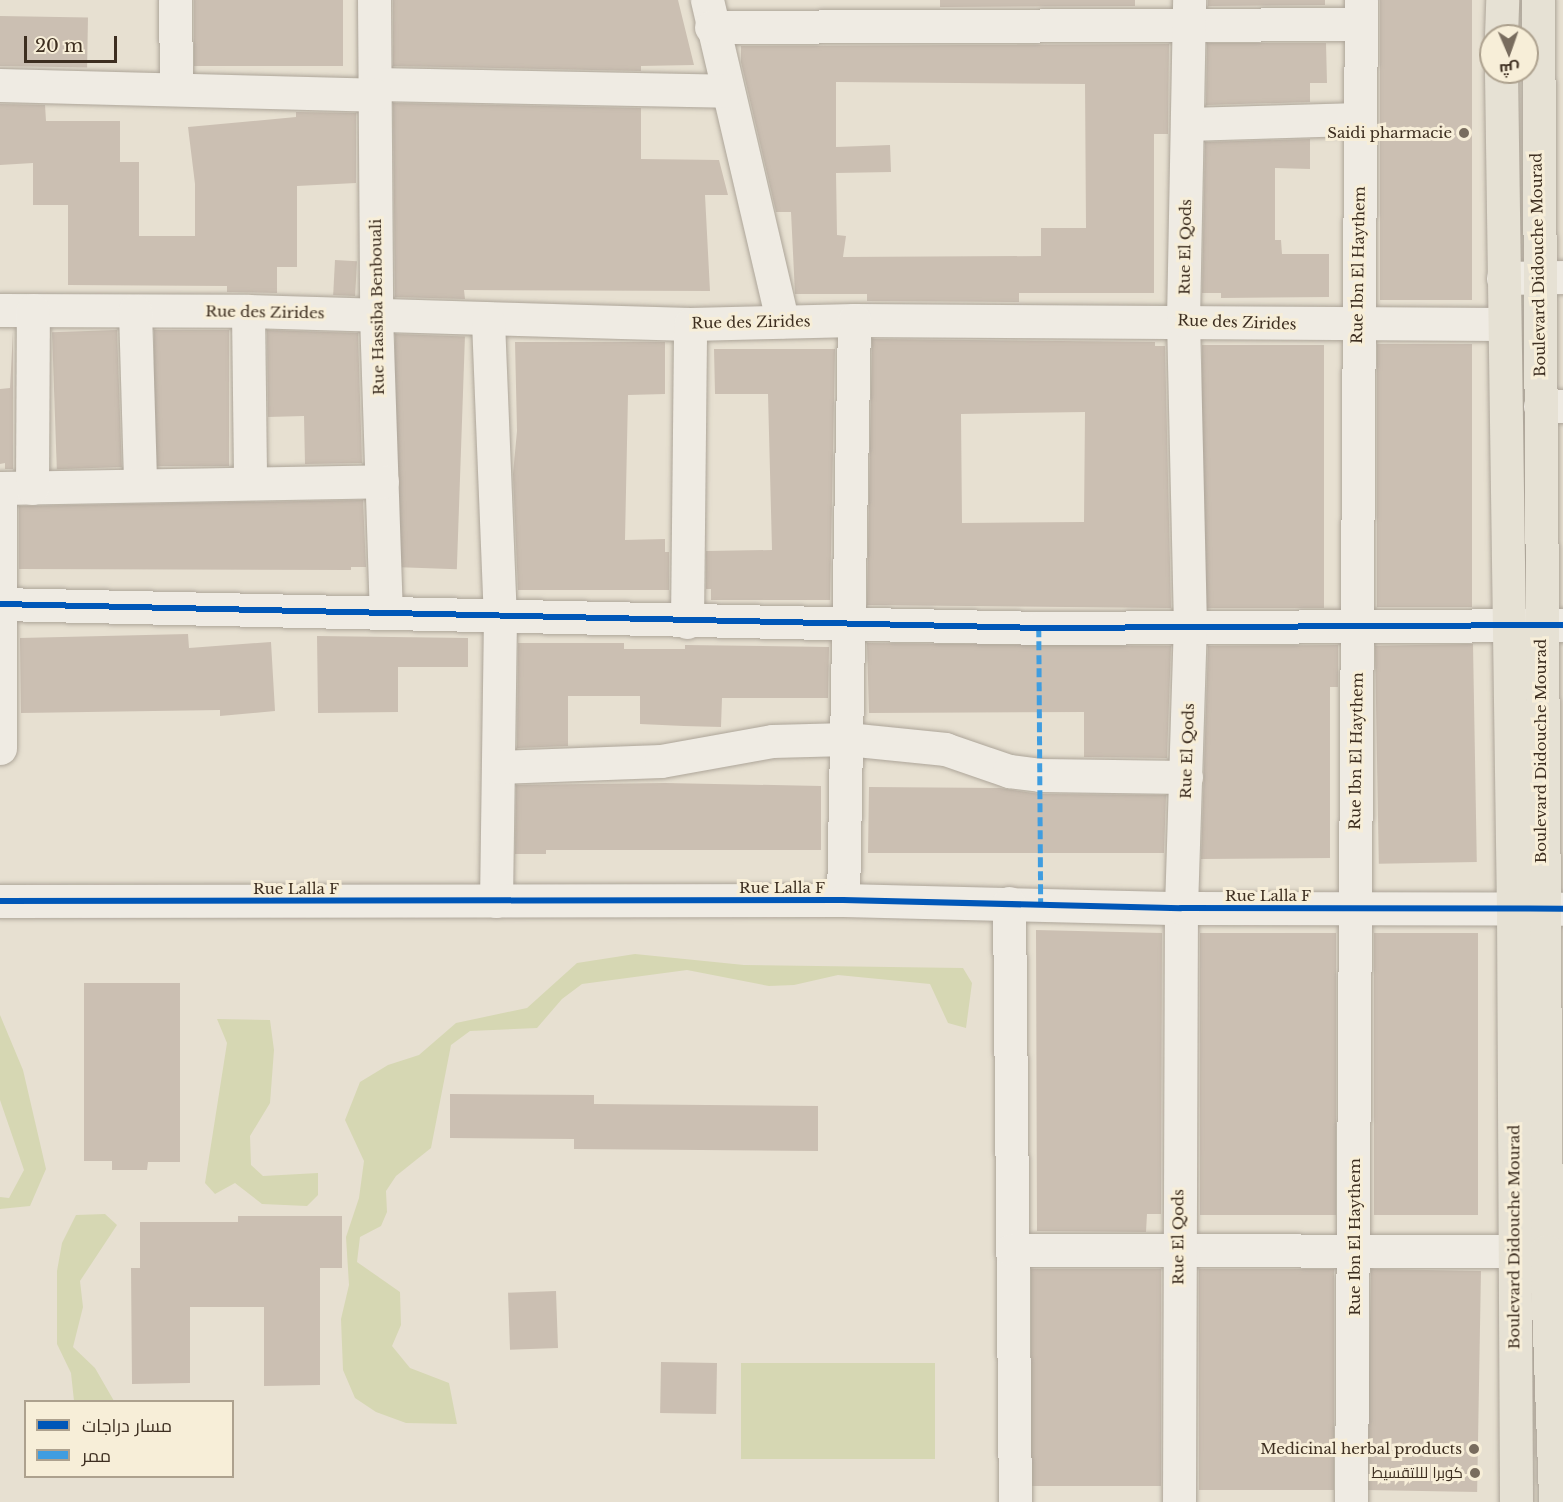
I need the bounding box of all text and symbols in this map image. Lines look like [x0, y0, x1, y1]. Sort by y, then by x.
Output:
scale bar [27, 24, 120, 62]
north arrow [1479, 24, 1539, 84]
text: 20 m [35, 35, 83, 57]
text: ش [1499, 60, 1520, 80]
place label: Saidi pharmacie [1327, 124, 1452, 142]
marker: Saidi pharmacie [1457, 126, 1471, 140]
street label: Boulevard Didouche Mourad [1527, 153, 1549, 377]
street label: Rue Ibn El Haythem [1348, 186, 1368, 344]
street label: Rue El Qods [1175, 199, 1195, 295]
street label: Rue Hassiba Benbouali [366, 219, 388, 395]
street label: Rue des Zirides [205, 302, 325, 322]
street label: Rue des Zirides [1177, 311, 1297, 333]
street label: Rue des Zirides [691, 312, 811, 332]
street label: Boulevard Didouche Mourad [1532, 639, 1550, 863]
street label: Rue Ibn El Haythem [1346, 672, 1366, 830]
street label: Rue El Qods [1176, 703, 1198, 799]
street label: Rue Lalla F [739, 879, 825, 897]
street label: Rue Lalla F [253, 880, 339, 898]
street label: Rue Lalla F [1225, 887, 1311, 905]
street label: Boulevard Didouche Mourad [1505, 1125, 1523, 1349]
street label: Rue Ibn El Haythem [1346, 1158, 1364, 1316]
street label: Rue El Qods [1169, 1189, 1187, 1285]
legend [24, 1400, 234, 1478]
text: مسار دراجات [82, 1415, 172, 1437]
place label: Medicinal herbal products [1260, 1440, 1462, 1458]
marker: Medicinal herbal products [1467, 1442, 1481, 1456]
text: ممر [82, 1445, 111, 1467]
place label: كوبرا لللتقسيط [1372, 1464, 1463, 1482]
marker: كوبرا لللتقسيط [1468, 1466, 1482, 1480]

